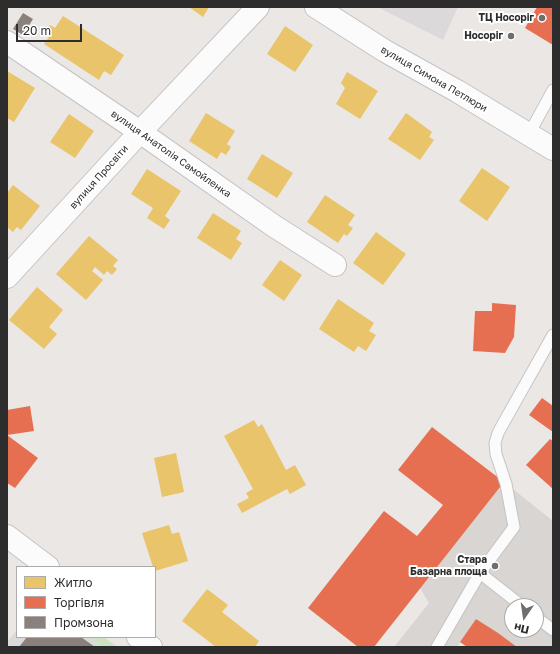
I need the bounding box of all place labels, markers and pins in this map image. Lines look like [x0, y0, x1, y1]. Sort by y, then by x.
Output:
place label: ТЦ Носоріг [478, 12, 534, 24]
marker: ТЦ Носоріг [537, 13, 547, 23]
place label: Носоріг [464, 30, 503, 42]
marker: Носоріг [506, 31, 516, 41]
place label: Стара Базарна площа [410, 554, 487, 578]
marker: Стара Базарна площа [490, 561, 500, 571]

